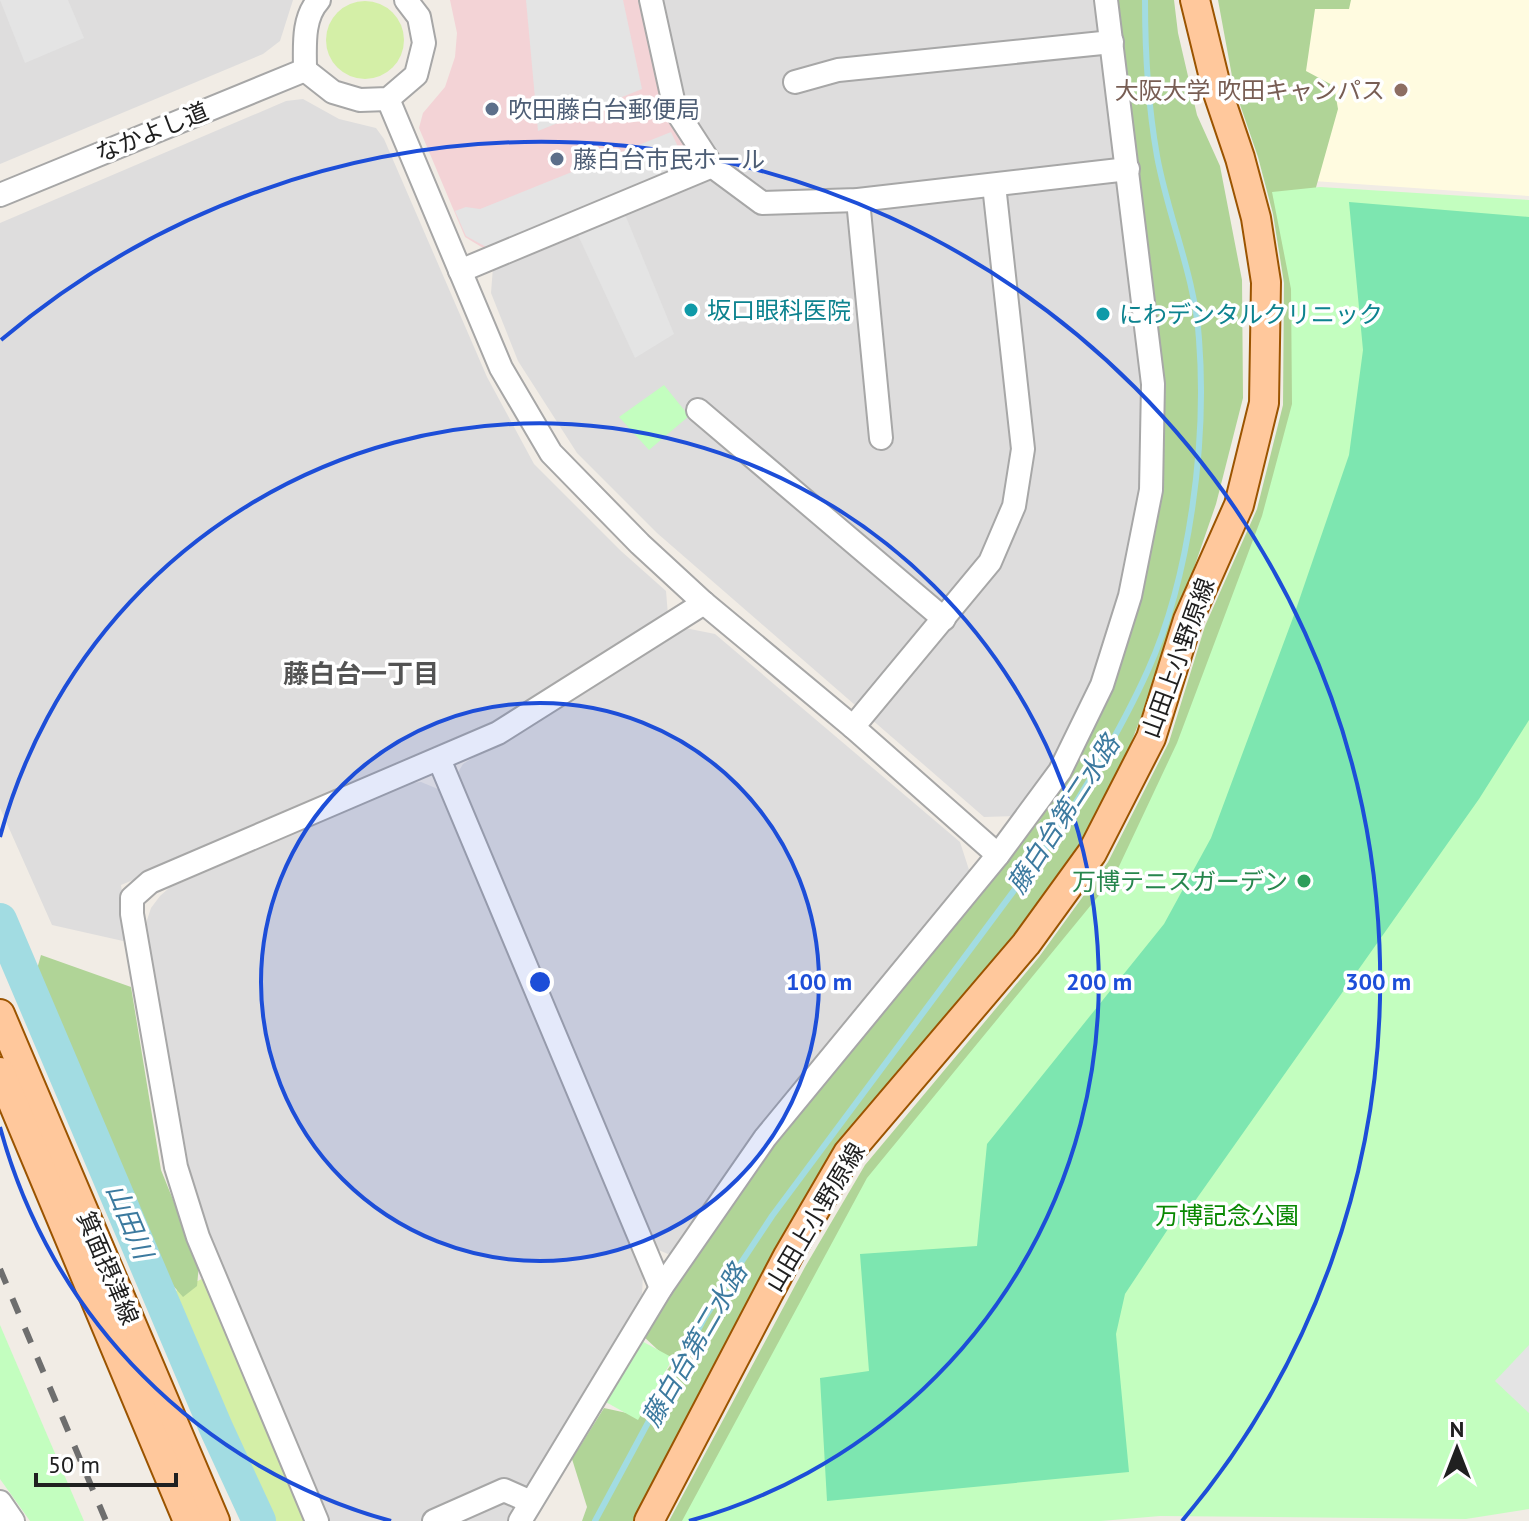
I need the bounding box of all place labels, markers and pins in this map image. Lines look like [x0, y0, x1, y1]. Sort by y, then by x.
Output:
place label: 大阪大学 吹田キャンパス [1115, 75, 1385, 106]
marker: 大阪大学 吹田キャンパス [1392, 81, 1410, 99]
place label: 吹田藤白台郵便局 [508, 94, 700, 125]
marker: 吹田藤白台郵便局 [483, 100, 501, 118]
place label: 藤白台市民ホール [573, 144, 765, 175]
marker: 藤白台市民ホール [548, 150, 566, 168]
place label: 坂口眼科医院 [707, 295, 851, 326]
place label: にわデンタルクリニック [1119, 299, 1383, 330]
marker: 坂口眼科医院 [682, 301, 700, 319]
marker: にわデンタルクリニック [1094, 305, 1112, 323]
place label: 万博テニスガーデン [1072, 866, 1288, 897]
marker: 万博テニスガーデン [1295, 872, 1313, 890]
centre of rings [526, 968, 554, 996]

